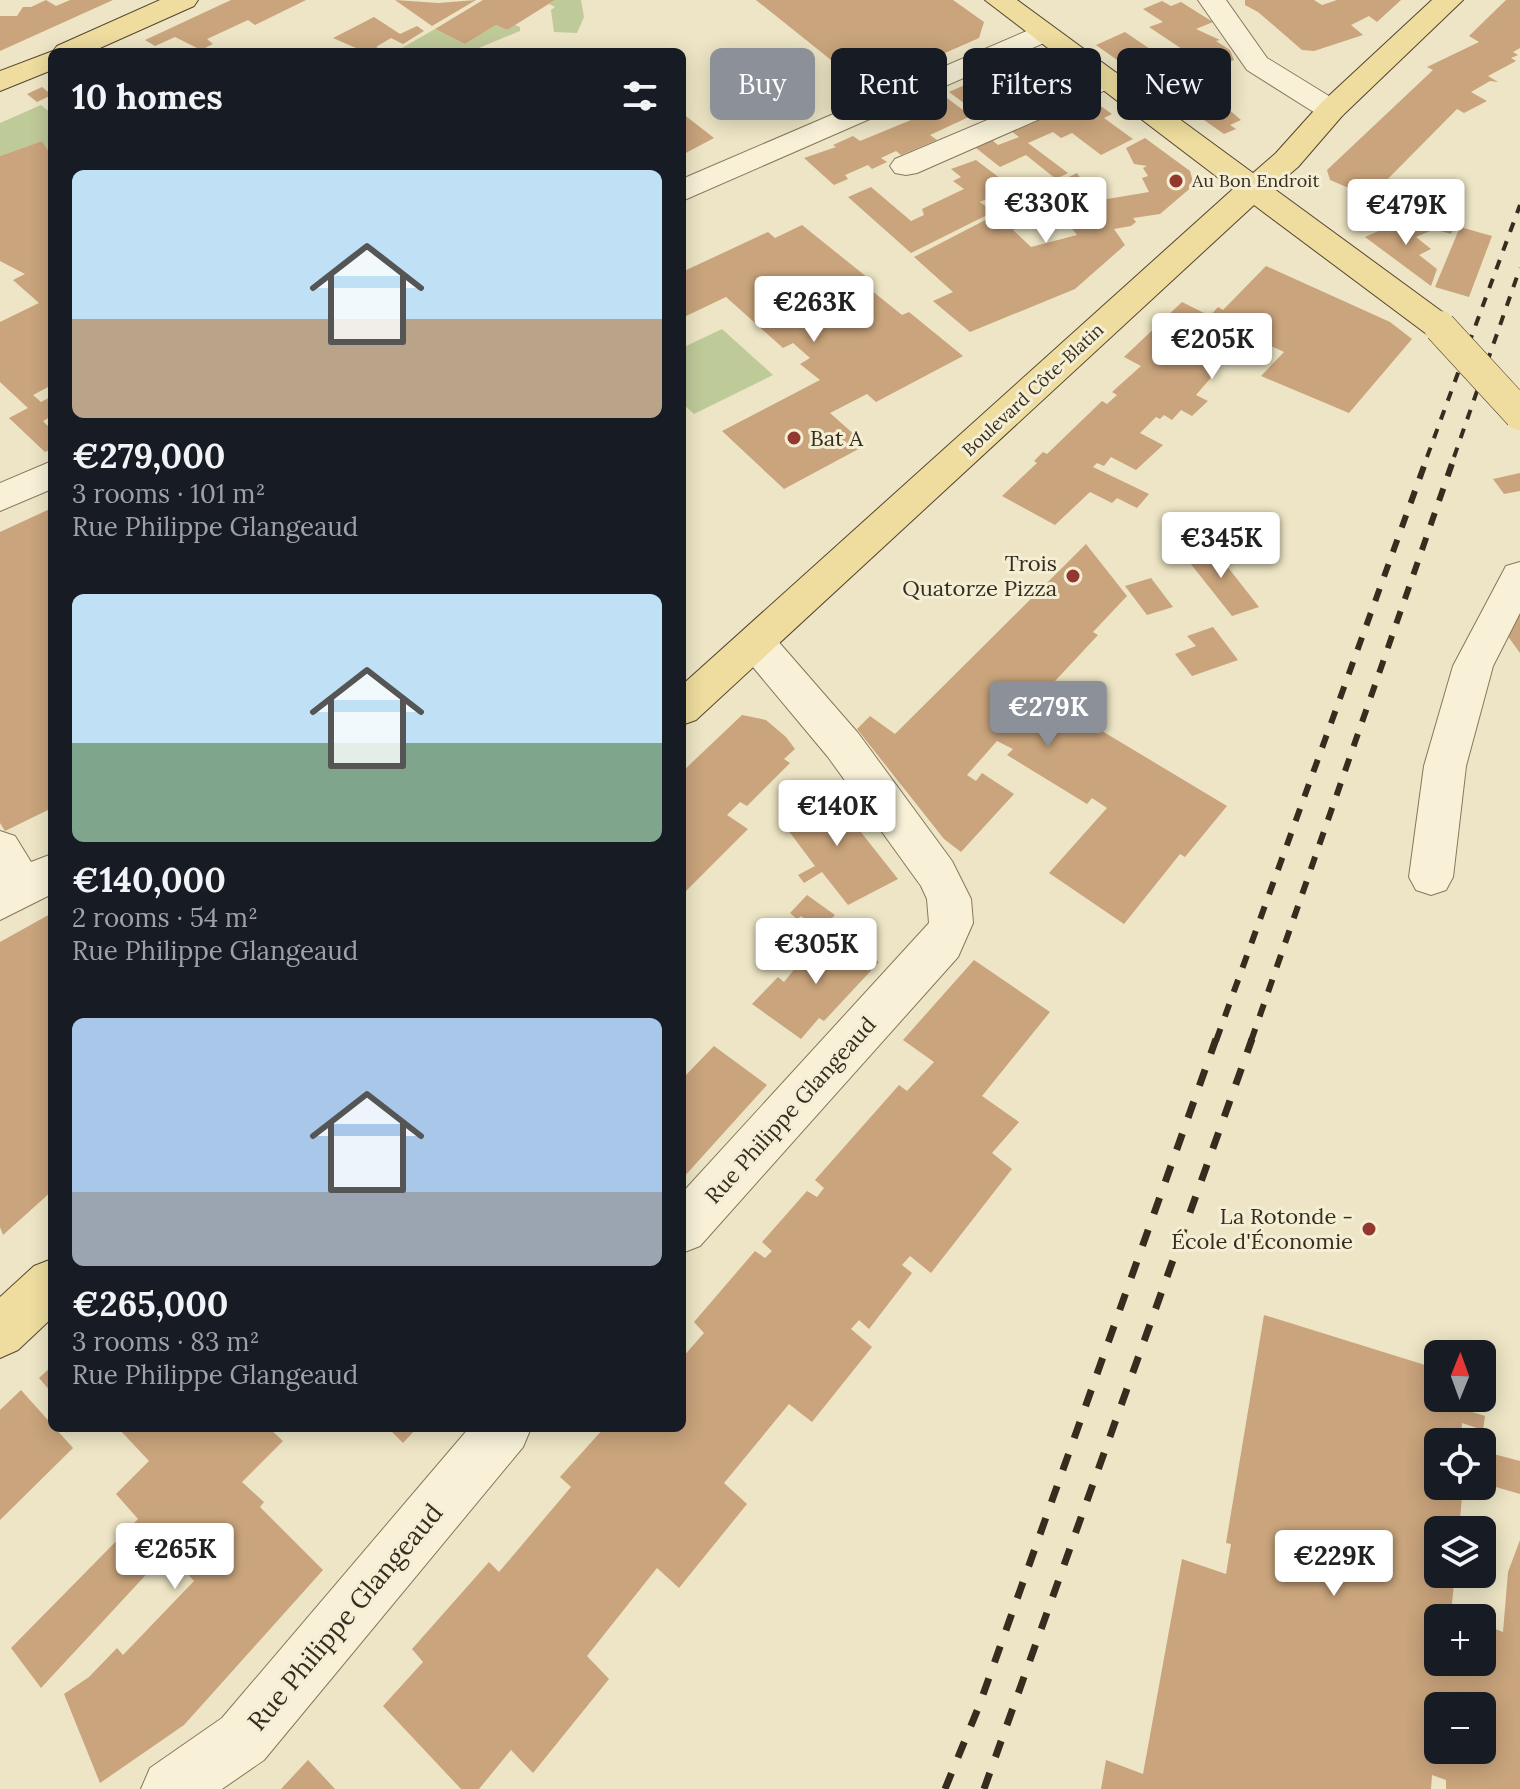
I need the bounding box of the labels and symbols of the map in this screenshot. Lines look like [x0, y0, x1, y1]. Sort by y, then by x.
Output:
place label: Au Bon Endroit [1191, 169, 1320, 192]
marker: Au Bon Endroit [1167, 172, 1185, 190]
pin: €330K [990, 177, 1102, 245]
pin: €479K [1350, 179, 1462, 247]
pin: €263K [758, 276, 870, 344]
pin: €205K [1156, 313, 1268, 381]
street label: Boulevard Côte-Blatin [957, 318, 1108, 461]
place label: Bat A [810, 424, 864, 452]
marker: Bat A [785, 429, 803, 447]
pin: €345K [1165, 512, 1277, 580]
place label: Trois Quatorze Pizza [902, 549, 1057, 602]
marker: Trois Quatorze Pizza [1064, 567, 1082, 585]
pin: €279K [992, 681, 1104, 749]
pin: €140K [781, 780, 893, 848]
pin: €305K [760, 918, 872, 986]
street label: Rue Philippe Glangeaud [699, 1011, 881, 1209]
place label: La Rotonde - École d'Économie [1171, 1202, 1353, 1255]
marker: La Rotonde - École d'Économie [1360, 1220, 1378, 1238]
north arrow [1424, 1340, 1496, 1412]
street label: Rue Philippe Glangeaud [240, 1496, 449, 1737]
pin: €265K [119, 1523, 231, 1591]
pin: €229K [1278, 1530, 1390, 1598]

